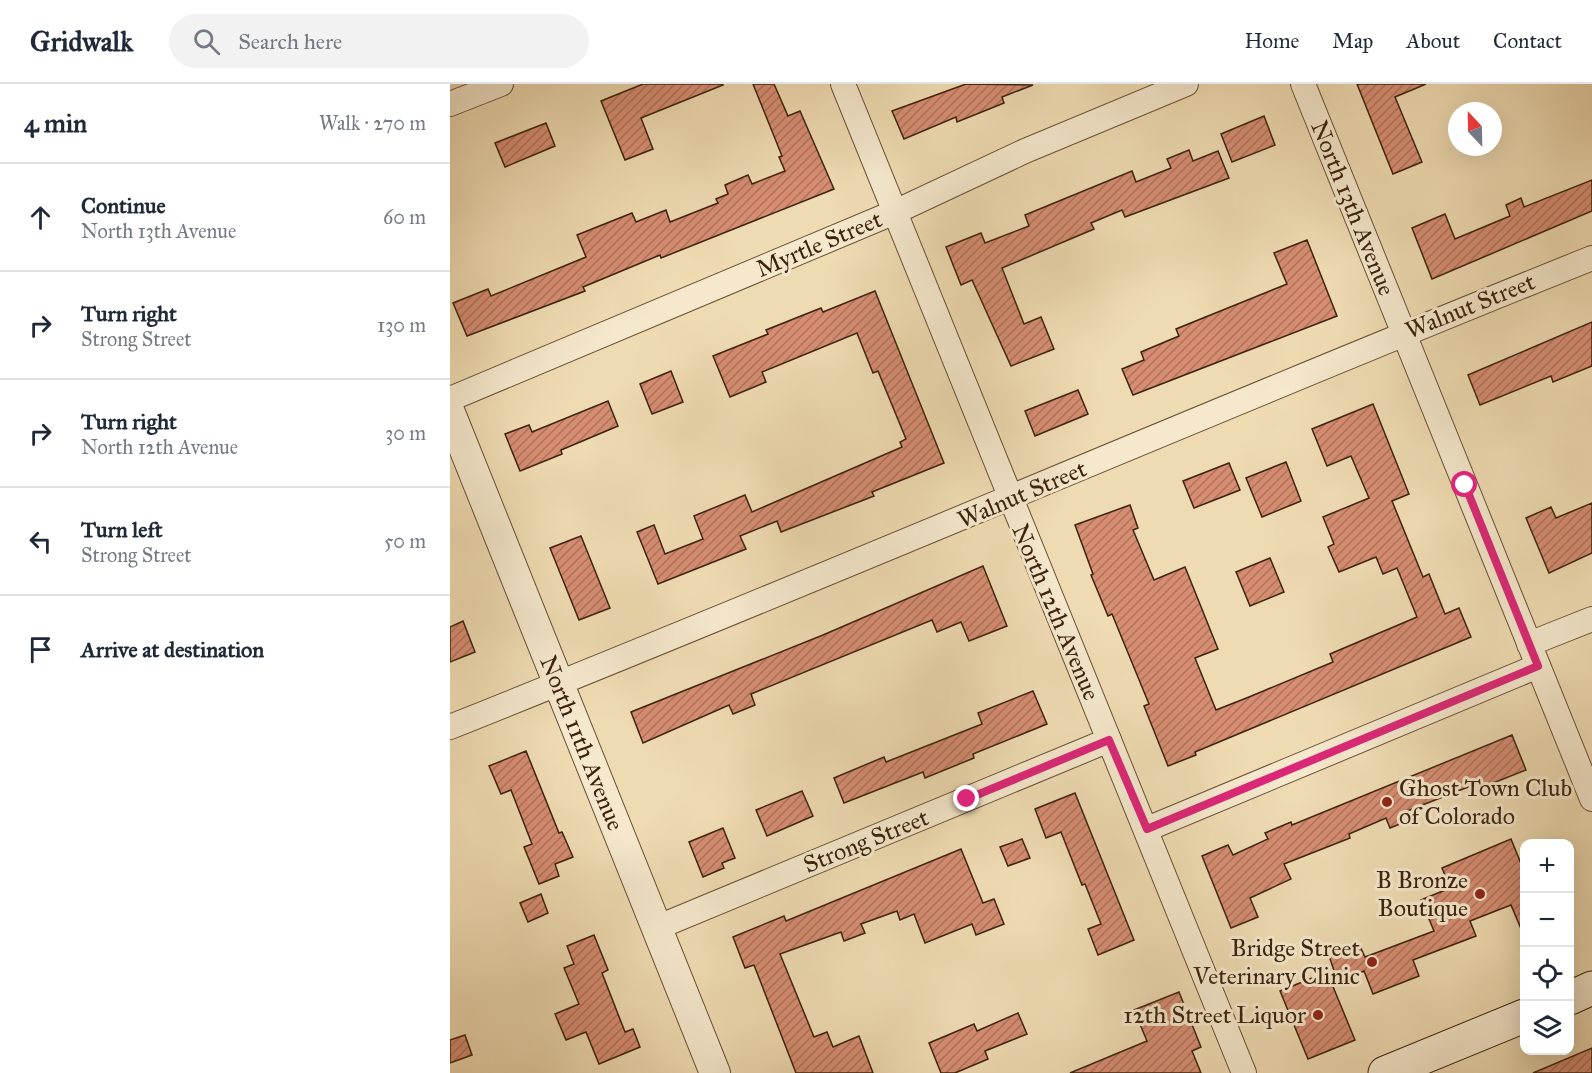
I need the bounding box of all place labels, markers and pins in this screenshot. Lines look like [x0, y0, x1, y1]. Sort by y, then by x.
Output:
place label: Ghost Town Club of Colorado [1399, 773, 1572, 831]
marker: Ghost Town Club of Colorado [1380, 795, 1394, 809]
place label: B Bronze Boutique [1376, 865, 1468, 923]
marker: B Bronze Boutique [1473, 887, 1487, 901]
place label: Bridge Street Veterinary Clinic [1192, 933, 1360, 991]
marker: Bridge Street Veterinary Clinic [1365, 955, 1379, 969]
place label: 12th Street Liquor [1123, 1000, 1306, 1030]
marker: 12th Street Liquor [1311, 1008, 1325, 1022]

